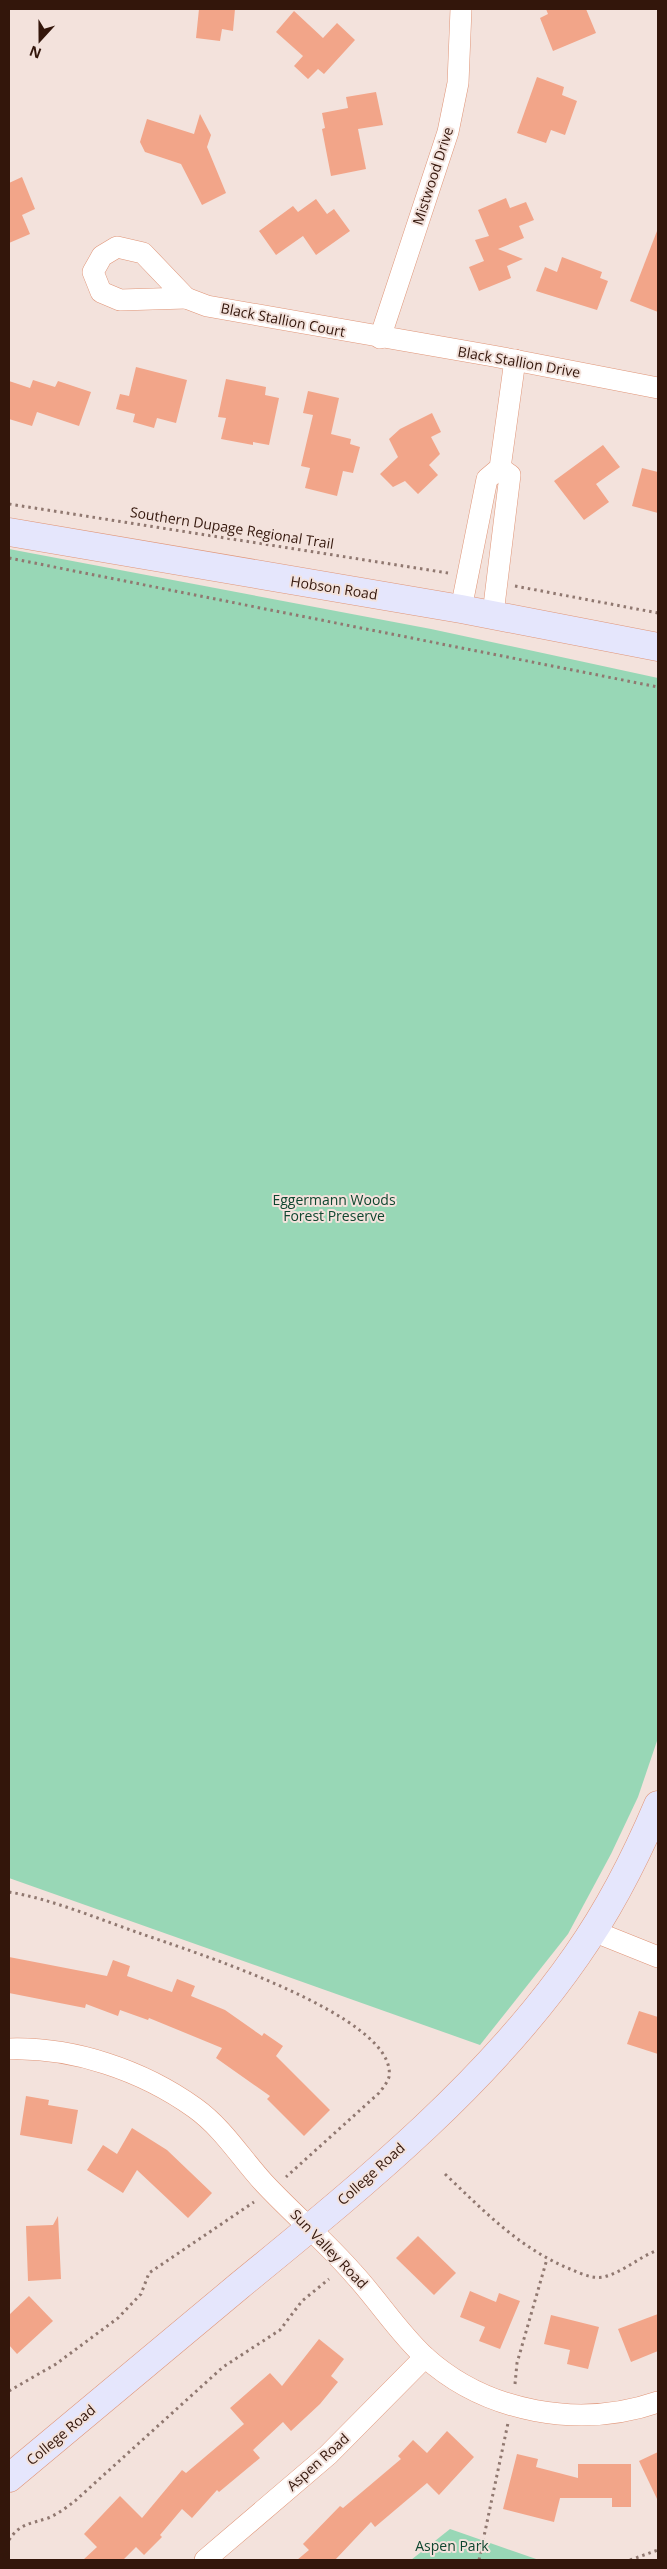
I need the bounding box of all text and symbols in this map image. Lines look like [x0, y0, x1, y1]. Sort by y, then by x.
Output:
north arrow [15, 15, 65, 65]
text: N [26, 42, 44, 64]
street label: Mistwood Drive [408, 124, 457, 227]
street label: Black Stallion Court [219, 298, 347, 341]
street label: Black Stallion Drive [456, 341, 582, 382]
street label: Southern Dupage Regional Trail [129, 502, 335, 553]
street label: Hobson Road [289, 571, 379, 604]
park label: Eggermann Woods Forest Preserve [272, 1190, 396, 1225]
street label: College Road [333, 2138, 408, 2209]
street label: Sun Valley Road [287, 2205, 372, 2293]
street label: College Road [22, 2400, 99, 2469]
street label: Aspen Road [282, 2429, 353, 2495]
park label: Aspen Park [415, 2536, 489, 2555]

